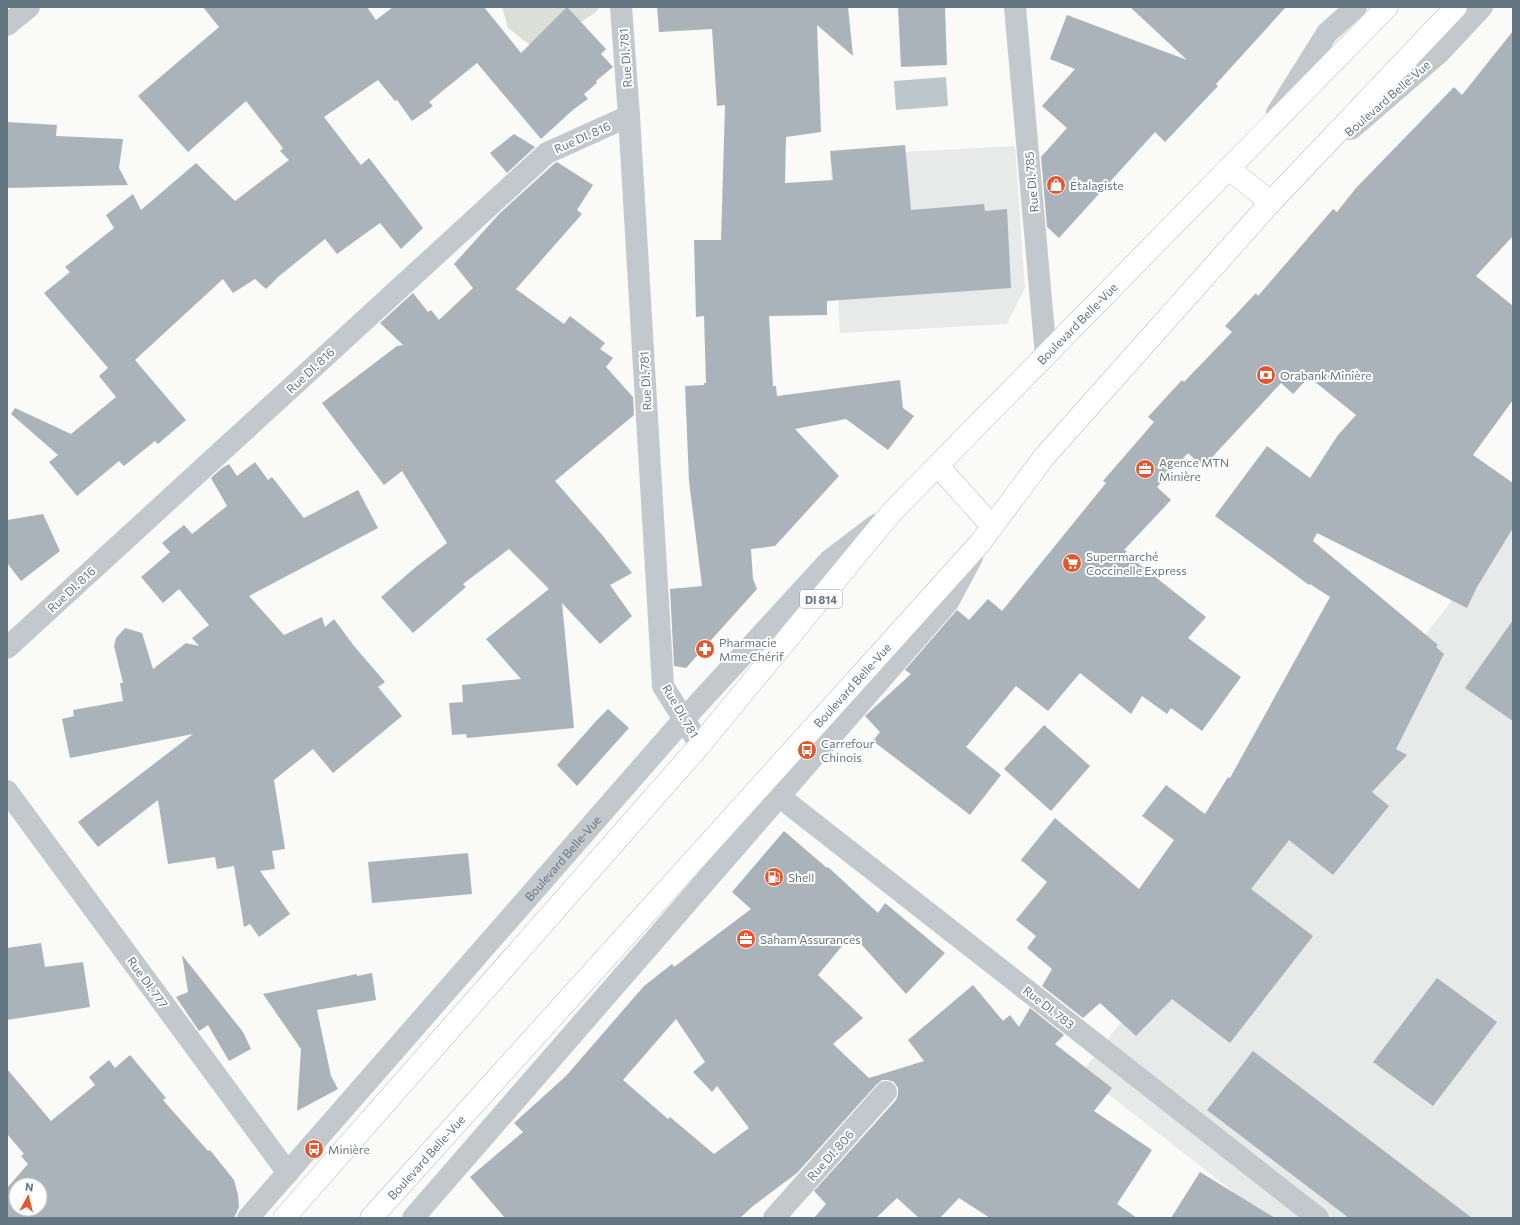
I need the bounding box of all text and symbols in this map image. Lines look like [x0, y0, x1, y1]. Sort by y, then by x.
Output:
street label: Rue DI. 781 [616, 28, 634, 88]
street label: Boulevard Belle-Vue [1341, 57, 1433, 139]
street label: Rue DI. 816 [552, 118, 612, 156]
street label: Rue DI. 785 [1021, 151, 1041, 213]
shop icon: Étalagiste [1045, 174, 1067, 196]
place label: Étalagiste [1070, 178, 1124, 192]
street label: Boulevard Belle-Vue [1034, 280, 1120, 367]
street label: Rue DI. 816 [283, 344, 337, 396]
street label: Rue DI. 781 [636, 351, 654, 411]
bank icon: Orabank Minière [1255, 364, 1277, 386]
place label: Orabank Minière [1280, 368, 1372, 382]
place label: Agence MTN Minière [1159, 455, 1229, 483]
office icon: Agence MTN Minière [1134, 458, 1156, 480]
place label: Supermarché Coccinelle Express [1086, 549, 1187, 577]
supermarket icon: Supermarché Coccinelle Express [1061, 552, 1083, 574]
street label: Rue DI. 816 [44, 563, 98, 615]
road number: DI 814 [800, 590, 842, 608]
place label: Pharmacie Mme Chérif [719, 635, 784, 663]
pharmacy icon: Pharmacie Mme Chérif [694, 638, 716, 660]
street label: Boulevard Belle-Vue [810, 640, 894, 730]
street label: Rue DI. 781 [660, 682, 702, 740]
place label: Carrefour Chinois [821, 736, 874, 764]
bus stop icon: Carrefour Chinois [796, 739, 818, 761]
street label: Boulevard Belle-Vue [521, 812, 604, 904]
fuel station icon: Shell [763, 866, 785, 888]
place label: Shell [788, 870, 814, 884]
office icon: Saham Assurances [735, 928, 757, 950]
place label: Saham Assurances [760, 932, 861, 946]
street label: Rue DI. 777 [125, 954, 171, 1010]
street label: Rue DI. 783 [1021, 983, 1077, 1031]
street label: Boulevard Belle-Vue [384, 1112, 468, 1202]
street label: Rue DI. 806 [804, 1127, 856, 1183]
bus stop icon: Minière [303, 1138, 325, 1160]
place label: Minière [328, 1142, 370, 1156]
north arrow [8, 1177, 48, 1217]
text: N [24, 1180, 34, 1194]

